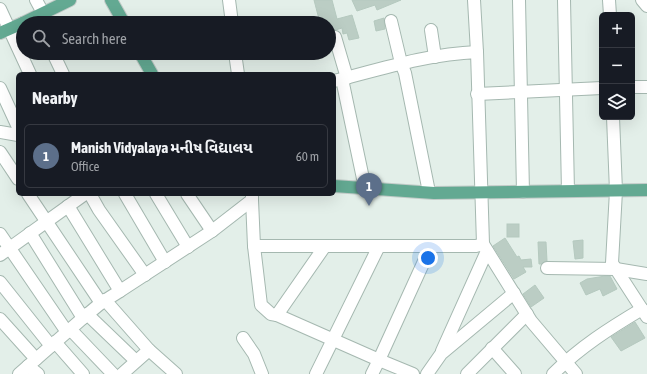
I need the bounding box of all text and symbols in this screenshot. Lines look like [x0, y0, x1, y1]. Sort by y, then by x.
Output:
map controls [599, 12, 635, 120]
button: + [599, 12, 635, 48]
search box [16, 16, 336, 60]
icon: search [30, 27, 52, 49]
text: Search here [62, 30, 127, 47]
button: − [599, 48, 635, 84]
button: layers [599, 84, 635, 120]
text: Nearby [32, 88, 78, 108]
text: Manish Vidyalaya મનીષ વિદ્યાલય [71, 139, 253, 156]
text: 1 [43, 149, 49, 164]
text: 60 m [296, 149, 319, 164]
text: Office [71, 159, 99, 174]
pin: 1 [356, 173, 382, 206]
your location [418, 248, 438, 268]

